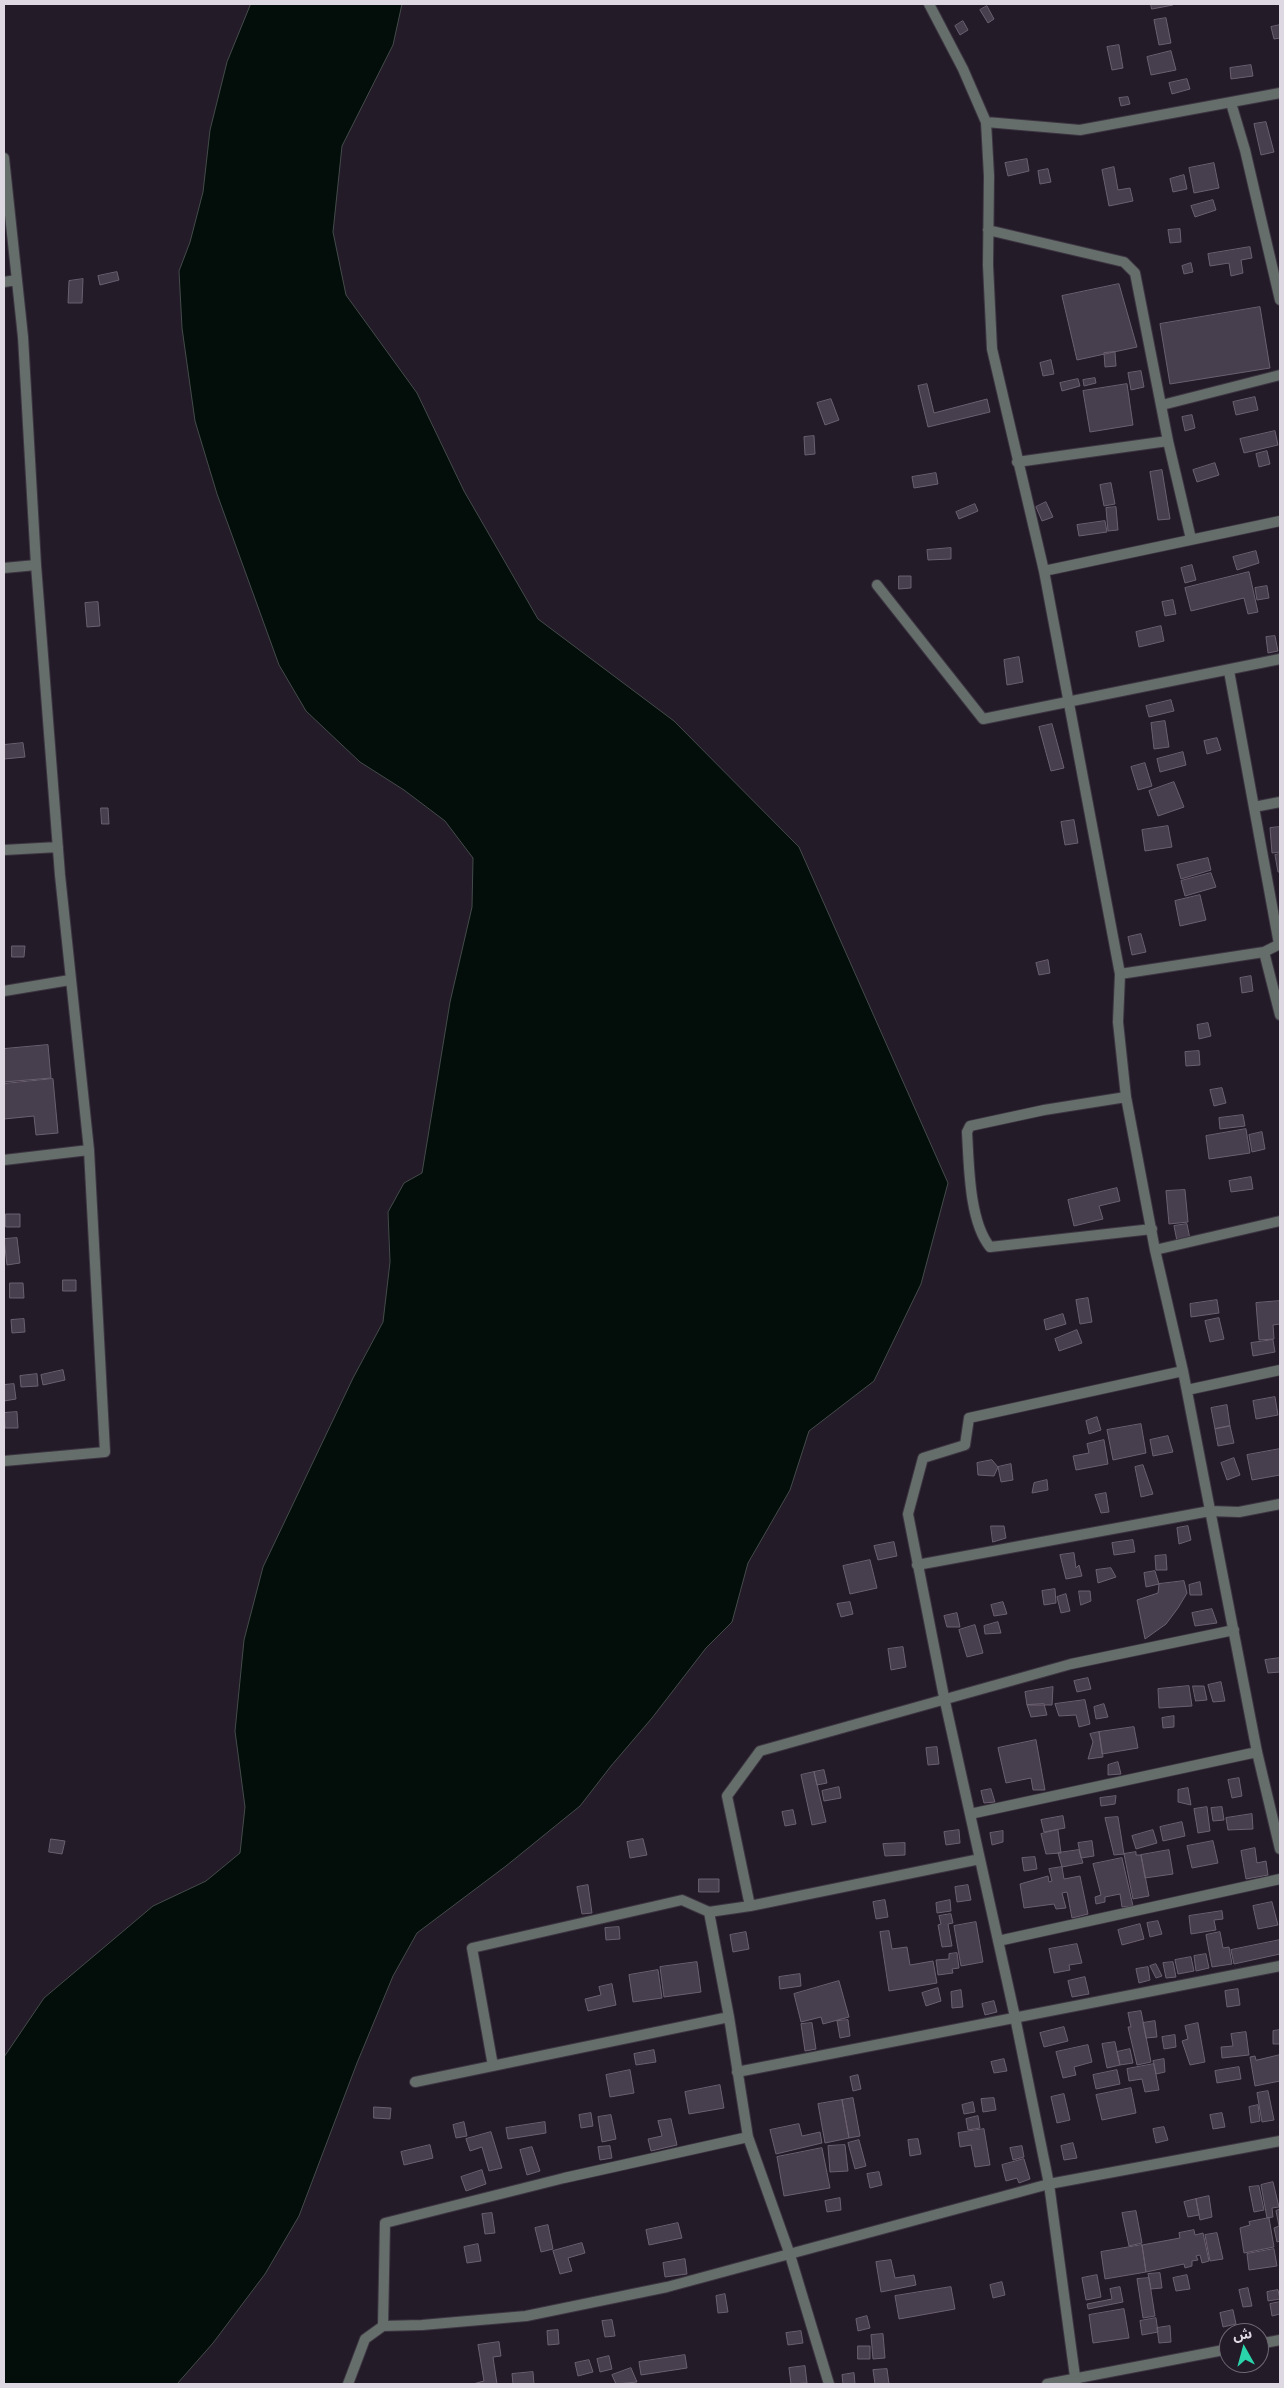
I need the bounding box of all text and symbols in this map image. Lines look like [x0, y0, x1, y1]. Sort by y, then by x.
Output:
north arrow [1219, 2323, 1269, 2373]
text: ش [1232, 2324, 1253, 2344]

